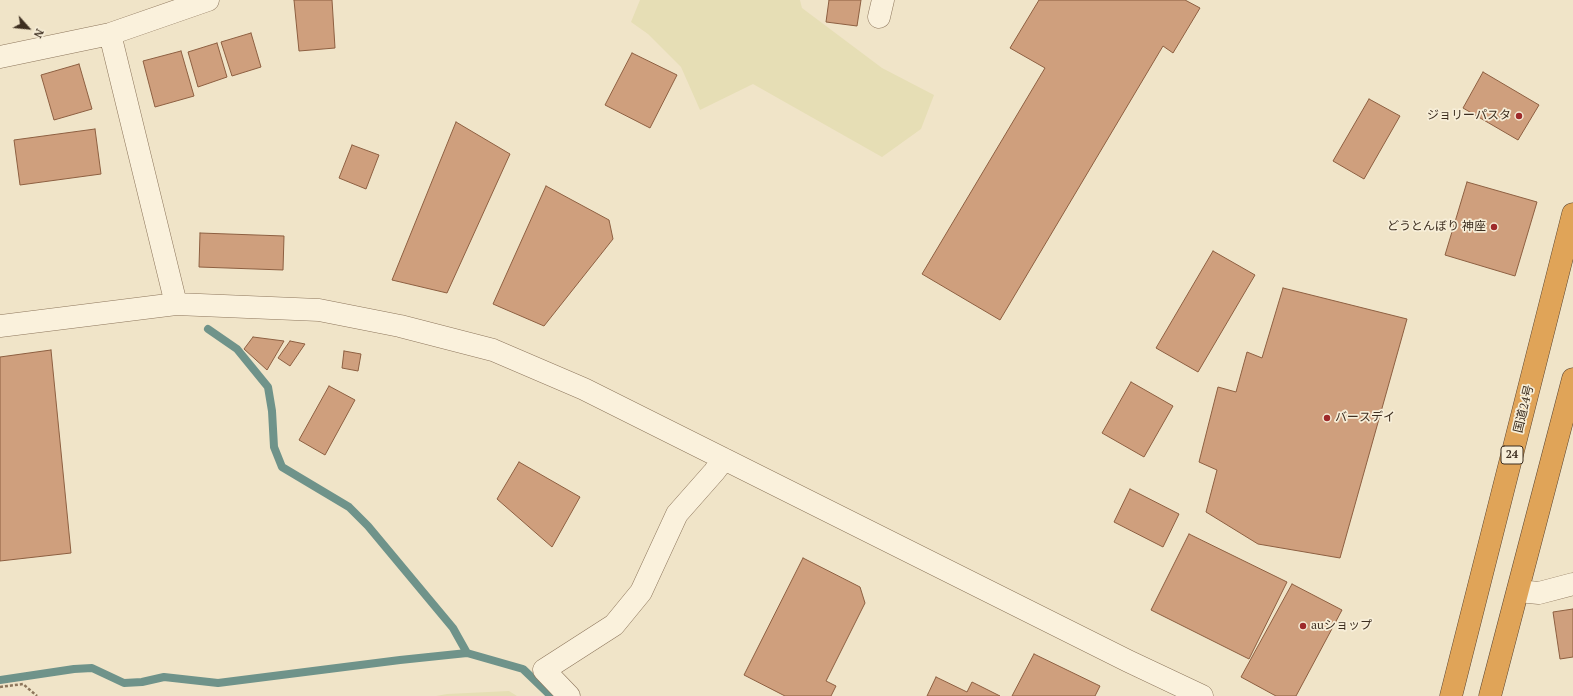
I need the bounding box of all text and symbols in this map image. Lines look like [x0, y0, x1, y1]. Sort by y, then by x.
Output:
north arrow [8, 8, 48, 48]
text: N [31, 27, 47, 40]
place label: ジョリーパスタ [1427, 109, 1511, 123]
marker: ジョリーパスタ [1514, 111, 1524, 121]
place label: どうとんぼり 神座 [1387, 220, 1486, 234]
marker: どうとんぼり 神座 [1489, 222, 1499, 232]
street label: 国道24号 [1511, 384, 1537, 434]
place label: バースデイ [1335, 411, 1395, 425]
marker: バースデイ [1322, 413, 1332, 423]
road number: 24 [1501, 446, 1523, 464]
place label: auショップ [1311, 619, 1372, 633]
marker: auショップ [1298, 621, 1308, 631]

